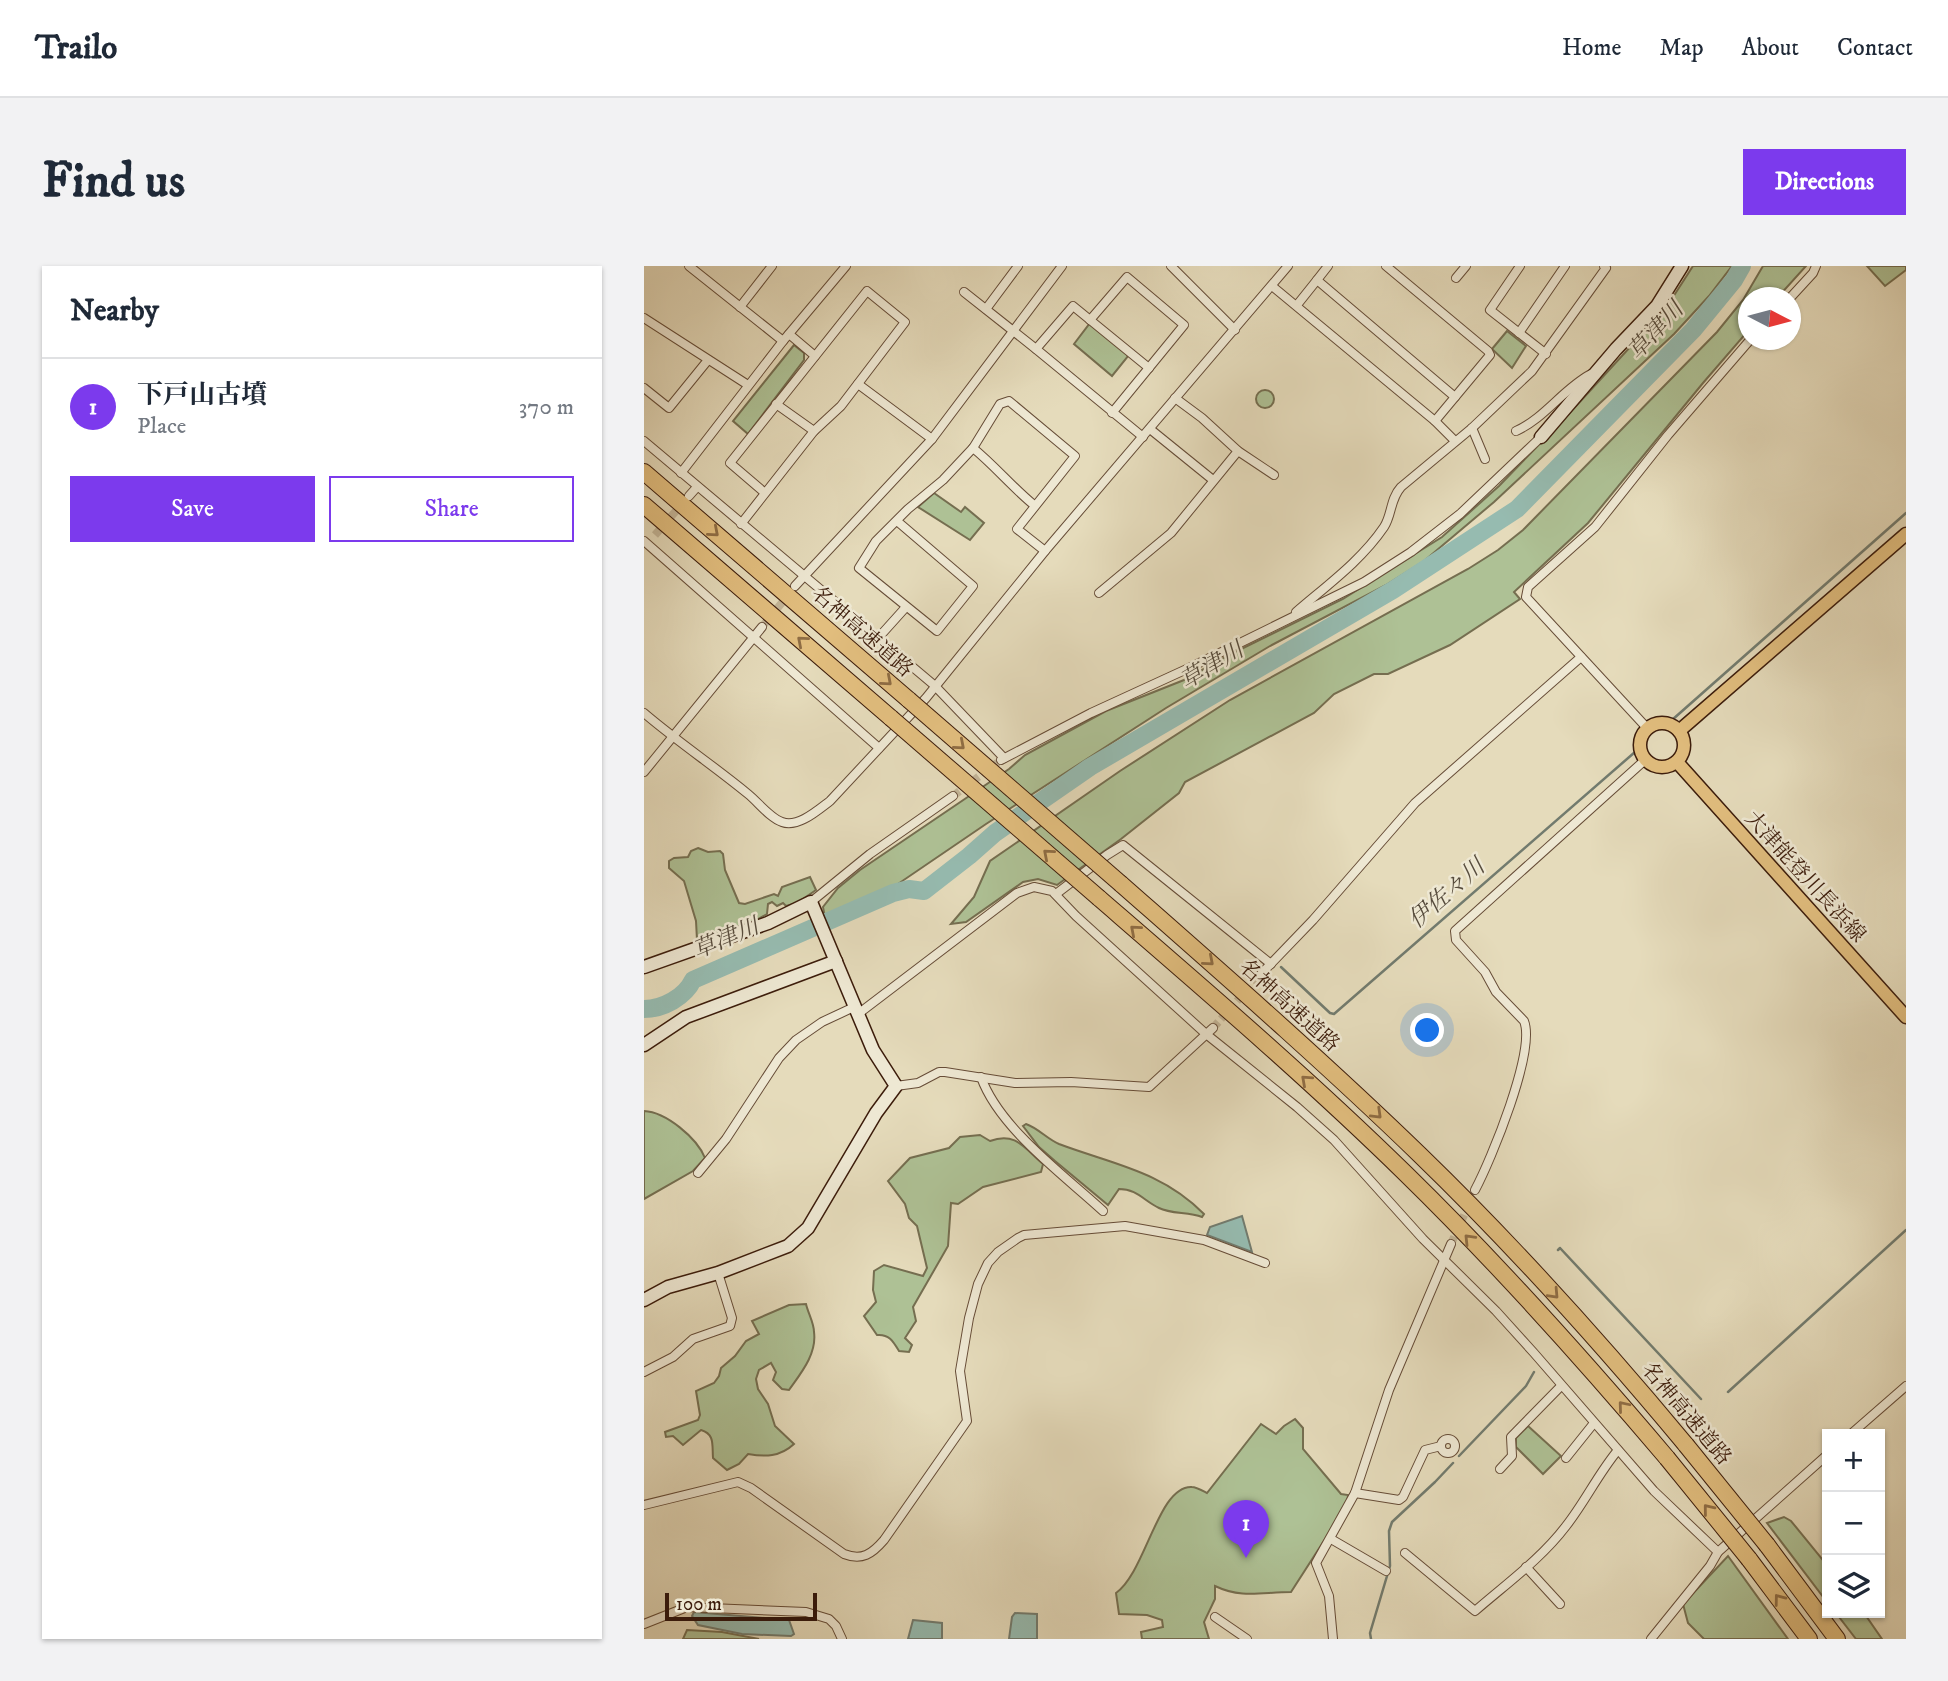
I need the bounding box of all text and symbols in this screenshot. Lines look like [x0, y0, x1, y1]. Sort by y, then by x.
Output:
text: Trailo [35, 28, 117, 69]
text: Home [1562, 33, 1621, 63]
text: Map [1659, 33, 1704, 63]
text: About [1742, 33, 1799, 63]
text: Contact [1837, 33, 1913, 63]
button: Directions [1743, 149, 1906, 215]
text: Find us [42, 151, 185, 213]
north arrow [1738, 287, 1801, 350]
text: Nearby [70, 293, 159, 330]
water label: 草津川 [1622, 294, 1692, 366]
text: 下戸山古墳 [137, 379, 267, 412]
text: 1 [89, 393, 97, 422]
text: 370 m [519, 393, 574, 422]
text: Place [137, 412, 186, 441]
button: Save [70, 476, 315, 542]
button: Share [329, 476, 574, 542]
one-way arrow [706, 524, 719, 536]
street label: 名神高速道路 [806, 581, 918, 683]
water label: 草津川 [1175, 634, 1252, 696]
one-way arrow [797, 637, 810, 649]
one-way arrow [878, 673, 891, 685]
one-way arrow [952, 736, 965, 749]
street label: 大津能登川長浜線 [1739, 806, 1871, 948]
one-way arrow [1043, 850, 1056, 862]
water label: 伊佐々川 [1403, 851, 1493, 935]
water label: 草津川 [689, 911, 766, 966]
one-way arrow [1131, 926, 1144, 938]
one-way arrow [1201, 953, 1214, 966]
street label: 名神高速道路 [1233, 954, 1345, 1058]
your location [1410, 1013, 1444, 1047]
one-way arrow [1301, 1076, 1314, 1089]
one-way arrow [1369, 1106, 1382, 1119]
one-way arrow [1465, 1234, 1478, 1247]
one-way arrow [1546, 1286, 1558, 1299]
street label: 名神高速道路 [1636, 1357, 1736, 1471]
one-way arrow [1619, 1401, 1631, 1414]
map controls [1822, 1429, 1885, 1618]
button: + [1822, 1429, 1885, 1492]
button: − [1822, 1492, 1885, 1555]
pin: 1 [1223, 1500, 1269, 1558]
one-way arrow [1704, 1504, 1716, 1517]
button: layers [1822, 1555, 1885, 1618]
scale bar [665, 1590, 817, 1622]
text: 100 m [676, 1593, 722, 1616]
one-way arrow [1774, 1594, 1787, 1607]

